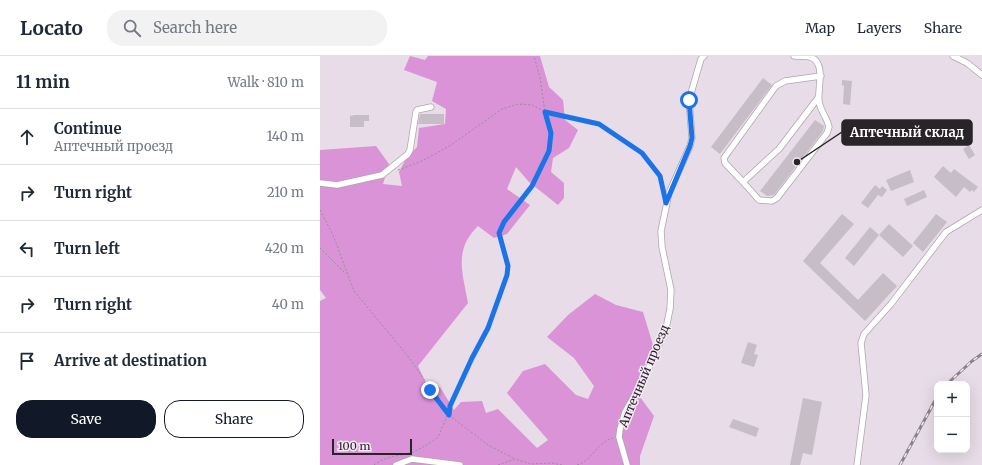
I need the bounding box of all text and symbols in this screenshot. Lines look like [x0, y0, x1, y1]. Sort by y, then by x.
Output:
search box [107, 10, 387, 46]
text: Locato [20, 16, 83, 40]
icon: search [121, 17, 143, 39]
text: Search here [153, 18, 237, 37]
text: Map [805, 19, 835, 37]
text: Layers [857, 19, 902, 37]
text: Share [924, 19, 962, 37]
text: 11 min [16, 71, 70, 93]
text: Walk · 810 m [228, 74, 304, 91]
route start [680, 91, 698, 109]
text: Continue [54, 119, 122, 138]
callout: Аптечный склад [842, 120, 972, 145]
text: Аптечный склад [849, 124, 964, 141]
icon: ahead [16, 126, 38, 148]
text: 140 m [267, 128, 304, 145]
text: Аптечный проезд [54, 138, 173, 155]
icon: right [16, 182, 38, 204]
text: Turn right [54, 183, 132, 202]
text: 210 m [267, 184, 304, 201]
icon: left [16, 238, 38, 260]
text: Turn left [54, 239, 120, 258]
text: 420 m [265, 240, 304, 257]
icon: right [16, 294, 38, 316]
text: Turn right [54, 295, 132, 314]
text: 40 m [272, 296, 304, 313]
street label: Аптечный проезд [615, 322, 672, 430]
icon: arrive [16, 350, 38, 372]
text: Arrive at destination [54, 351, 207, 370]
route end [421, 381, 439, 399]
map controls [934, 381, 970, 453]
button: + [934, 381, 970, 417]
button: Save [16, 400, 156, 438]
button: Share [164, 400, 304, 438]
button: − [934, 417, 970, 453]
scale bar [332, 437, 412, 456]
text: 100 m [338, 439, 370, 453]

